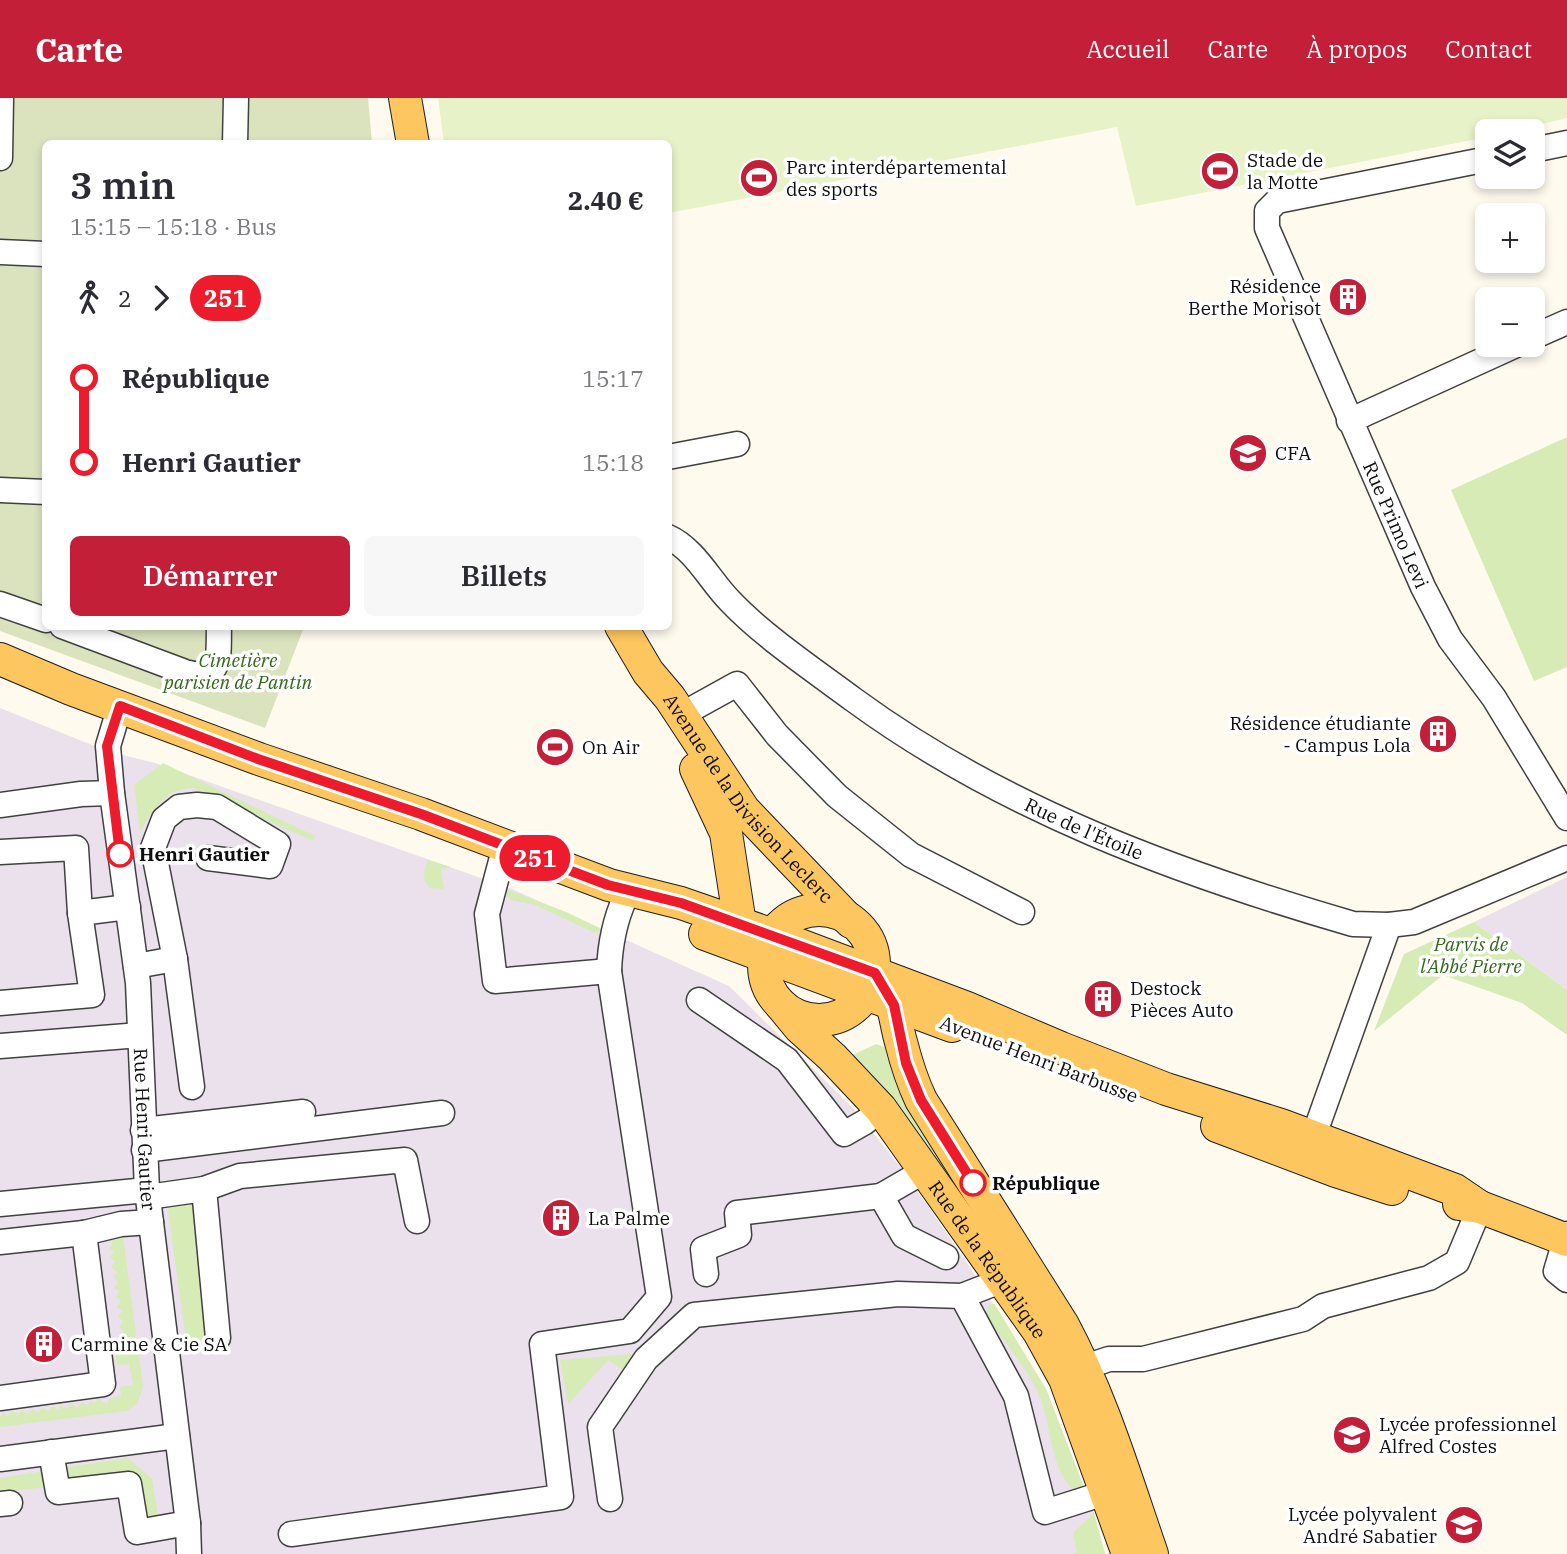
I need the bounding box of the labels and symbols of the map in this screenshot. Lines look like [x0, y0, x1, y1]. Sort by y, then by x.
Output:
place label: Stade de la Motte [1247, 148, 1323, 194]
sports icon: Stade de la Motte [1199, 150, 1241, 192]
place label: Parc interdépartemental des sports [786, 155, 1007, 201]
sports icon: Parc interdépartemental des sports [738, 157, 780, 199]
place label: Résidence Berthe Morisot [1188, 274, 1321, 320]
building icon: Résidence Berthe Morisot [1327, 276, 1369, 318]
school or university icon: CFA [1227, 432, 1269, 474]
place label: CFA [1275, 441, 1311, 465]
street label: Rue Primo Levi [1358, 458, 1434, 592]
park label: Cimetière parisien de Pantin [162, 648, 312, 694]
street label: Avenue de la Division Leclerc [658, 689, 839, 908]
place label: Résidence étudiante - Campus Lola [1229, 711, 1411, 757]
building icon: Résidence étudiante - Campus Lola [1417, 713, 1459, 755]
sports icon: On Air [534, 726, 576, 768]
place label: On Air [582, 735, 640, 759]
street label: Rue de l'Étoile [1021, 792, 1147, 865]
line badge: 251 [495, 835, 575, 881]
marker: Henri Gautier [107, 841, 133, 867]
place label: Henri Gautier [139, 842, 270, 866]
park label: Parvis de l'Abbé Pierre [1420, 932, 1522, 978]
place label: Destock Pièces Auto [1130, 976, 1233, 1022]
building icon: Destock Pièces Auto [1082, 978, 1124, 1020]
street label: Avenue Henri Barbusse [936, 1010, 1142, 1108]
street label: Rue Henri Gautier [129, 1047, 161, 1212]
marker: République [960, 1170, 986, 1196]
place label: République [992, 1171, 1100, 1195]
street label: Rue de la République [923, 1176, 1052, 1342]
building icon: La Palme [540, 1197, 582, 1239]
place label: La Palme [588, 1206, 670, 1230]
building icon: Carmine & Cie SA [23, 1323, 65, 1365]
place label: Carmine & Cie SA [71, 1332, 228, 1356]
place label: Lycée professionnel Alfred Costes [1379, 1412, 1557, 1458]
school or university icon: Lycée professionnel Alfred Costes [1331, 1414, 1373, 1456]
place label: Lycée polyvalent André Sabatier [1288, 1502, 1438, 1548]
school or university icon: Lycée polyvalent André Sabatier [1443, 1504, 1485, 1546]

